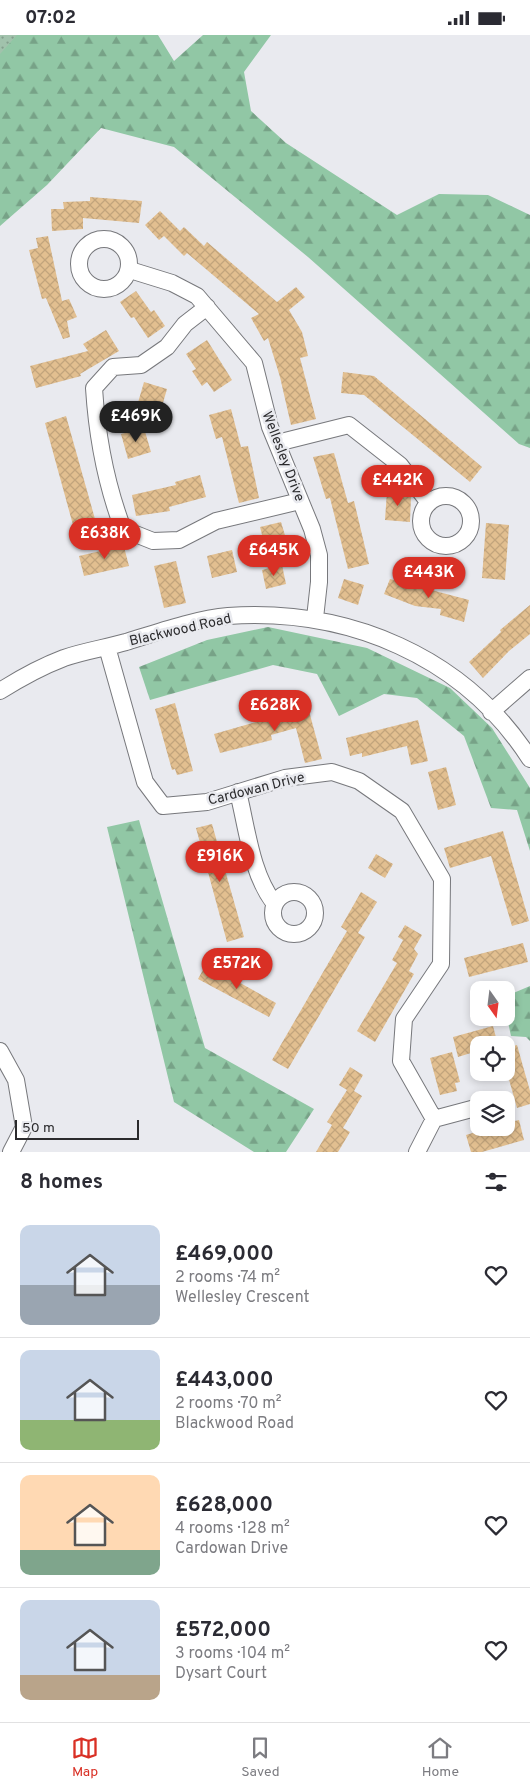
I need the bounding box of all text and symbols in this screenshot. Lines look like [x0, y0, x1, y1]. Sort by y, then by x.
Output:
text: 07:02 [25, 6, 76, 30]
pin: £469K [101, 401, 171, 443]
text: £469K [111, 407, 161, 427]
street label: Wellesley Drive [258, 409, 308, 504]
pin: £442K [363, 465, 433, 507]
text: £442K [372, 471, 424, 491]
pin: £638K [70, 517, 140, 560]
text: £638K [80, 524, 130, 544]
pin: £645K [239, 535, 309, 577]
text: £645K [249, 541, 299, 561]
pin: £443K [394, 557, 464, 599]
text: £443K [403, 563, 455, 583]
street label: Blackwood Road [128, 610, 233, 650]
pin: £628K [240, 689, 310, 732]
text: £628K [250, 696, 300, 716]
street label: Cardowan Drive [206, 769, 306, 810]
pin: £916K [185, 841, 255, 883]
text: £916K [196, 847, 244, 867]
pin: £572K [202, 947, 272, 990]
text: £572K [213, 954, 261, 974]
north arrow [470, 981, 515, 1026]
map controls [470, 981, 515, 1136]
button: locate [470, 1036, 515, 1081]
button: layers [470, 1091, 515, 1136]
scale bar [15, 1117, 139, 1140]
text: 50 m [22, 1120, 55, 1137]
icon: filters [482, 1168, 510, 1196]
text: 8 homes [20, 1169, 103, 1196]
text: £469,000 [175, 1241, 274, 1268]
icon: home [60, 1245, 120, 1305]
icon: heart [482, 1261, 510, 1289]
text: 2 rooms · 74 m² [175, 1268, 280, 1288]
text: Wellesley Crescent [175, 1288, 309, 1308]
text: £443,000 [175, 1367, 274, 1394]
icon: home [60, 1370, 120, 1430]
icon: heart [482, 1386, 510, 1414]
text: 2 rooms · 70 m² [175, 1394, 282, 1414]
text: Blackwood Road [175, 1414, 294, 1434]
text: £628,000 [175, 1492, 273, 1519]
icon: home [60, 1495, 120, 1555]
icon: heart [482, 1511, 510, 1539]
text: 4 rooms · 128 m² [175, 1519, 290, 1539]
text: Cardowan Drive [175, 1539, 288, 1559]
text: £572,000 [175, 1617, 271, 1644]
icon: home [60, 1620, 120, 1680]
icon: heart [482, 1636, 510, 1664]
text: 3 rooms · 104 m² [175, 1644, 290, 1664]
text: Dysart Court [175, 1664, 267, 1684]
tab: Map [71, 1734, 99, 1781]
tab: Saved [241, 1734, 280, 1781]
tab: Home [422, 1734, 459, 1781]

